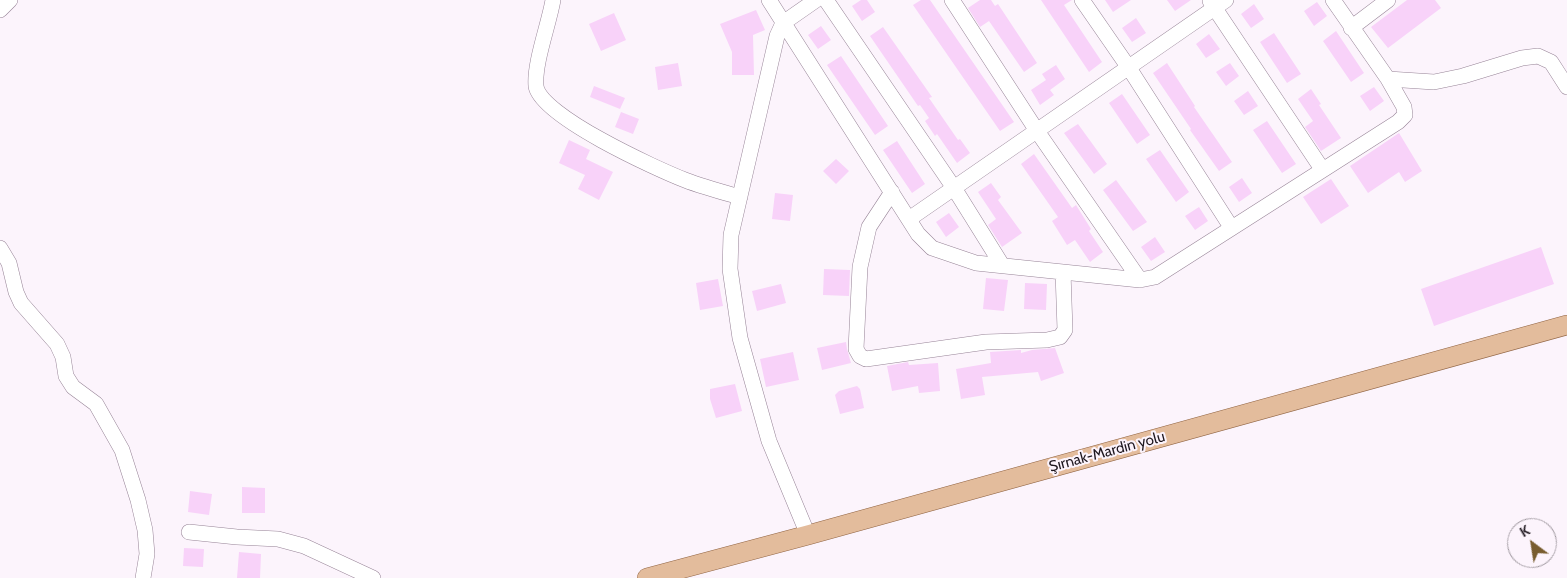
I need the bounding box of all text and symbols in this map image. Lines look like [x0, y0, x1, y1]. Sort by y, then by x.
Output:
street label: Şırnak-Mardin yolu [1047, 428, 1167, 476]
north arrow [1507, 518, 1557, 568]
text: K [1516, 521, 1533, 541]

